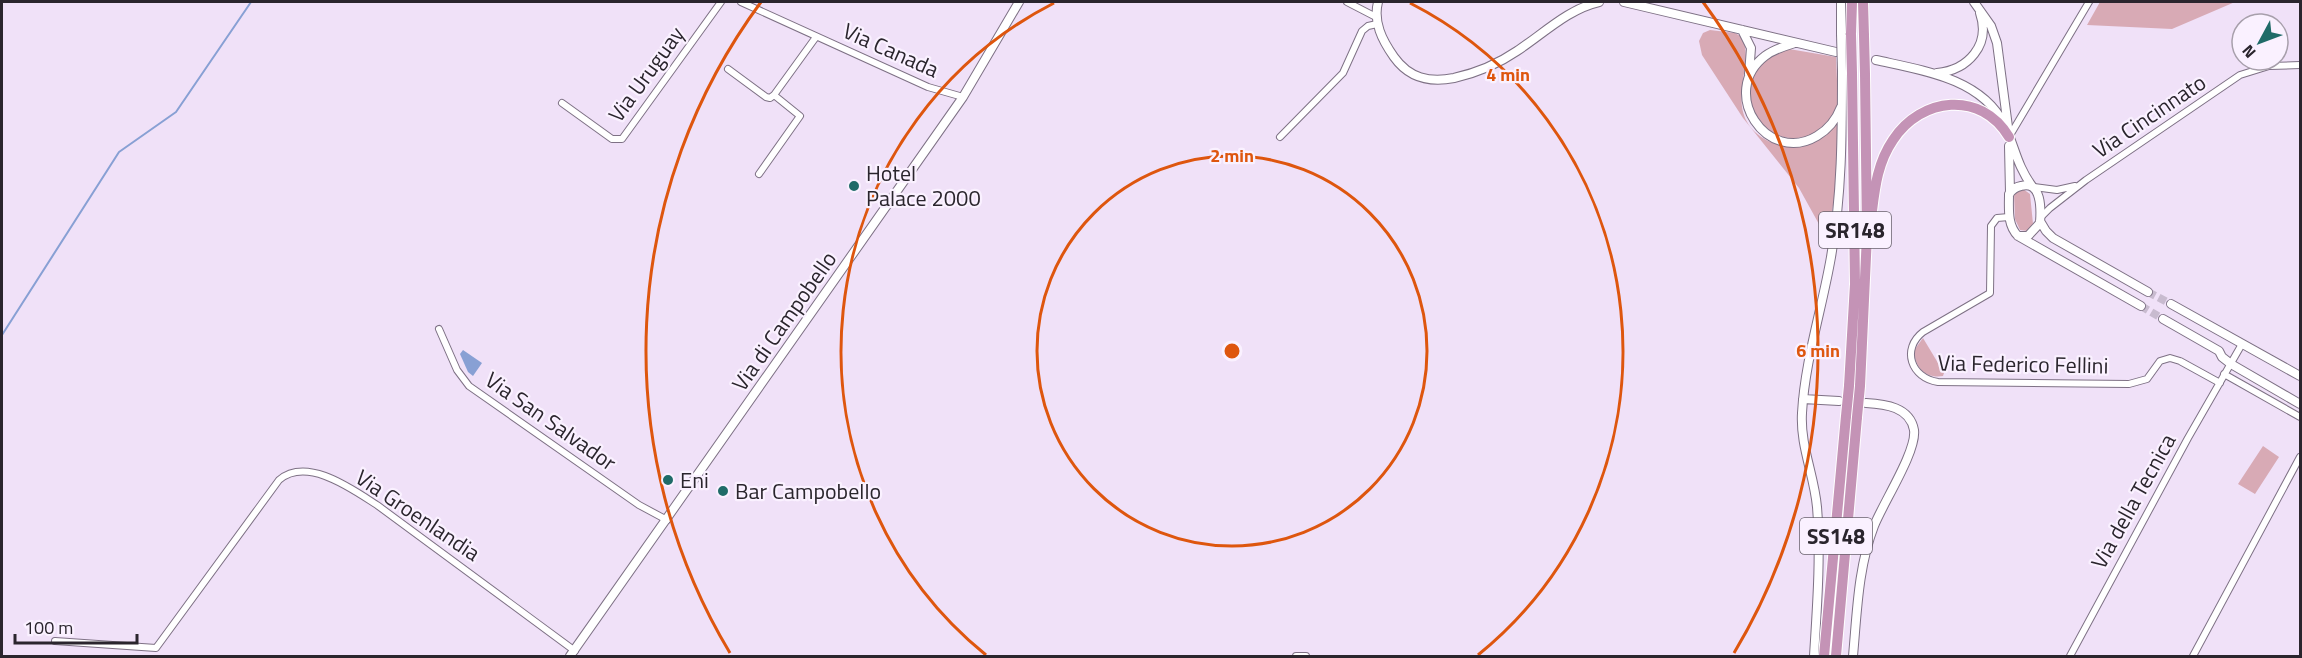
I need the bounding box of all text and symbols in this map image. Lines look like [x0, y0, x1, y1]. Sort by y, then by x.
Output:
north arrow [2230, 12, 2290, 72]
street label: Via Canada [838, 14, 944, 86]
street label: Via Uruguay [599, 19, 693, 129]
text: N [2236, 40, 2261, 64]
text: 4 min [1486, 61, 1530, 88]
street label: Via Cincinnato [2085, 65, 2213, 167]
text: 2 min [1210, 142, 1254, 169]
place label: Hotel Palace 2000 [866, 156, 981, 215]
marker: Hotel Palace 2000 [847, 179, 861, 193]
road number: SR148 [1819, 212, 1891, 248]
street label: Via di Campobello [723, 244, 845, 398]
text: 6 min [1796, 337, 1840, 364]
centre of rings [1222, 341, 1242, 361]
street label: Via Federico Fellini [1937, 346, 2109, 382]
street label: Via San Salvador [478, 363, 624, 479]
street label: Via della Tecnica [2082, 427, 2184, 575]
street label: Via Groenlandia [349, 461, 487, 569]
place label: Eni [680, 463, 709, 497]
marker: Eni [661, 473, 675, 487]
place label: Bar Campobello [735, 474, 881, 508]
marker: Bar Campobello [716, 484, 730, 498]
road number: SS148 [1800, 518, 1872, 554]
scale bar [15, 607, 136, 645]
text: 100 m [24, 614, 73, 641]

